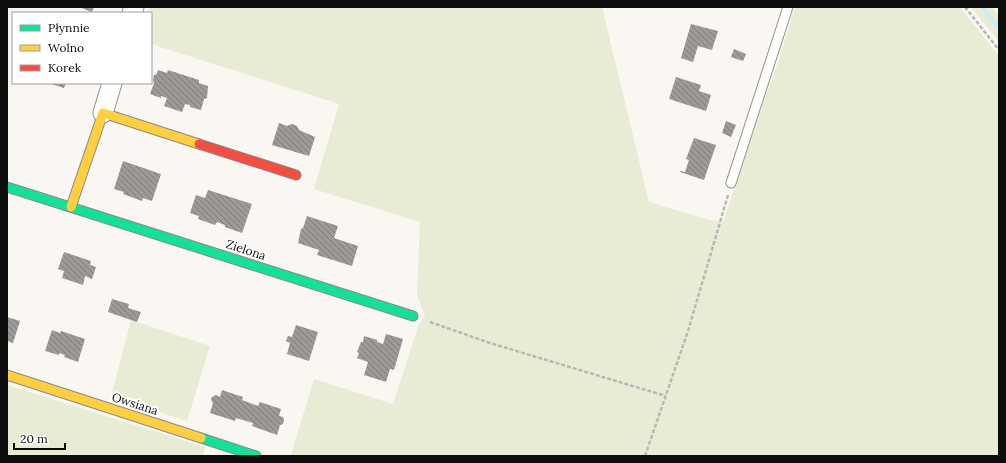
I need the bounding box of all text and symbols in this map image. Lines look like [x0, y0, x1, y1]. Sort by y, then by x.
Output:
legend [12, 12, 152, 84]
text: Płynnie [48, 20, 90, 35]
text: Wolno [48, 40, 84, 55]
text: Korek [48, 60, 82, 75]
street label: Zielona [224, 236, 268, 263]
street label: Owsiana [110, 389, 160, 418]
scale bar [14, 425, 65, 451]
text: 20 m [20, 431, 48, 446]

